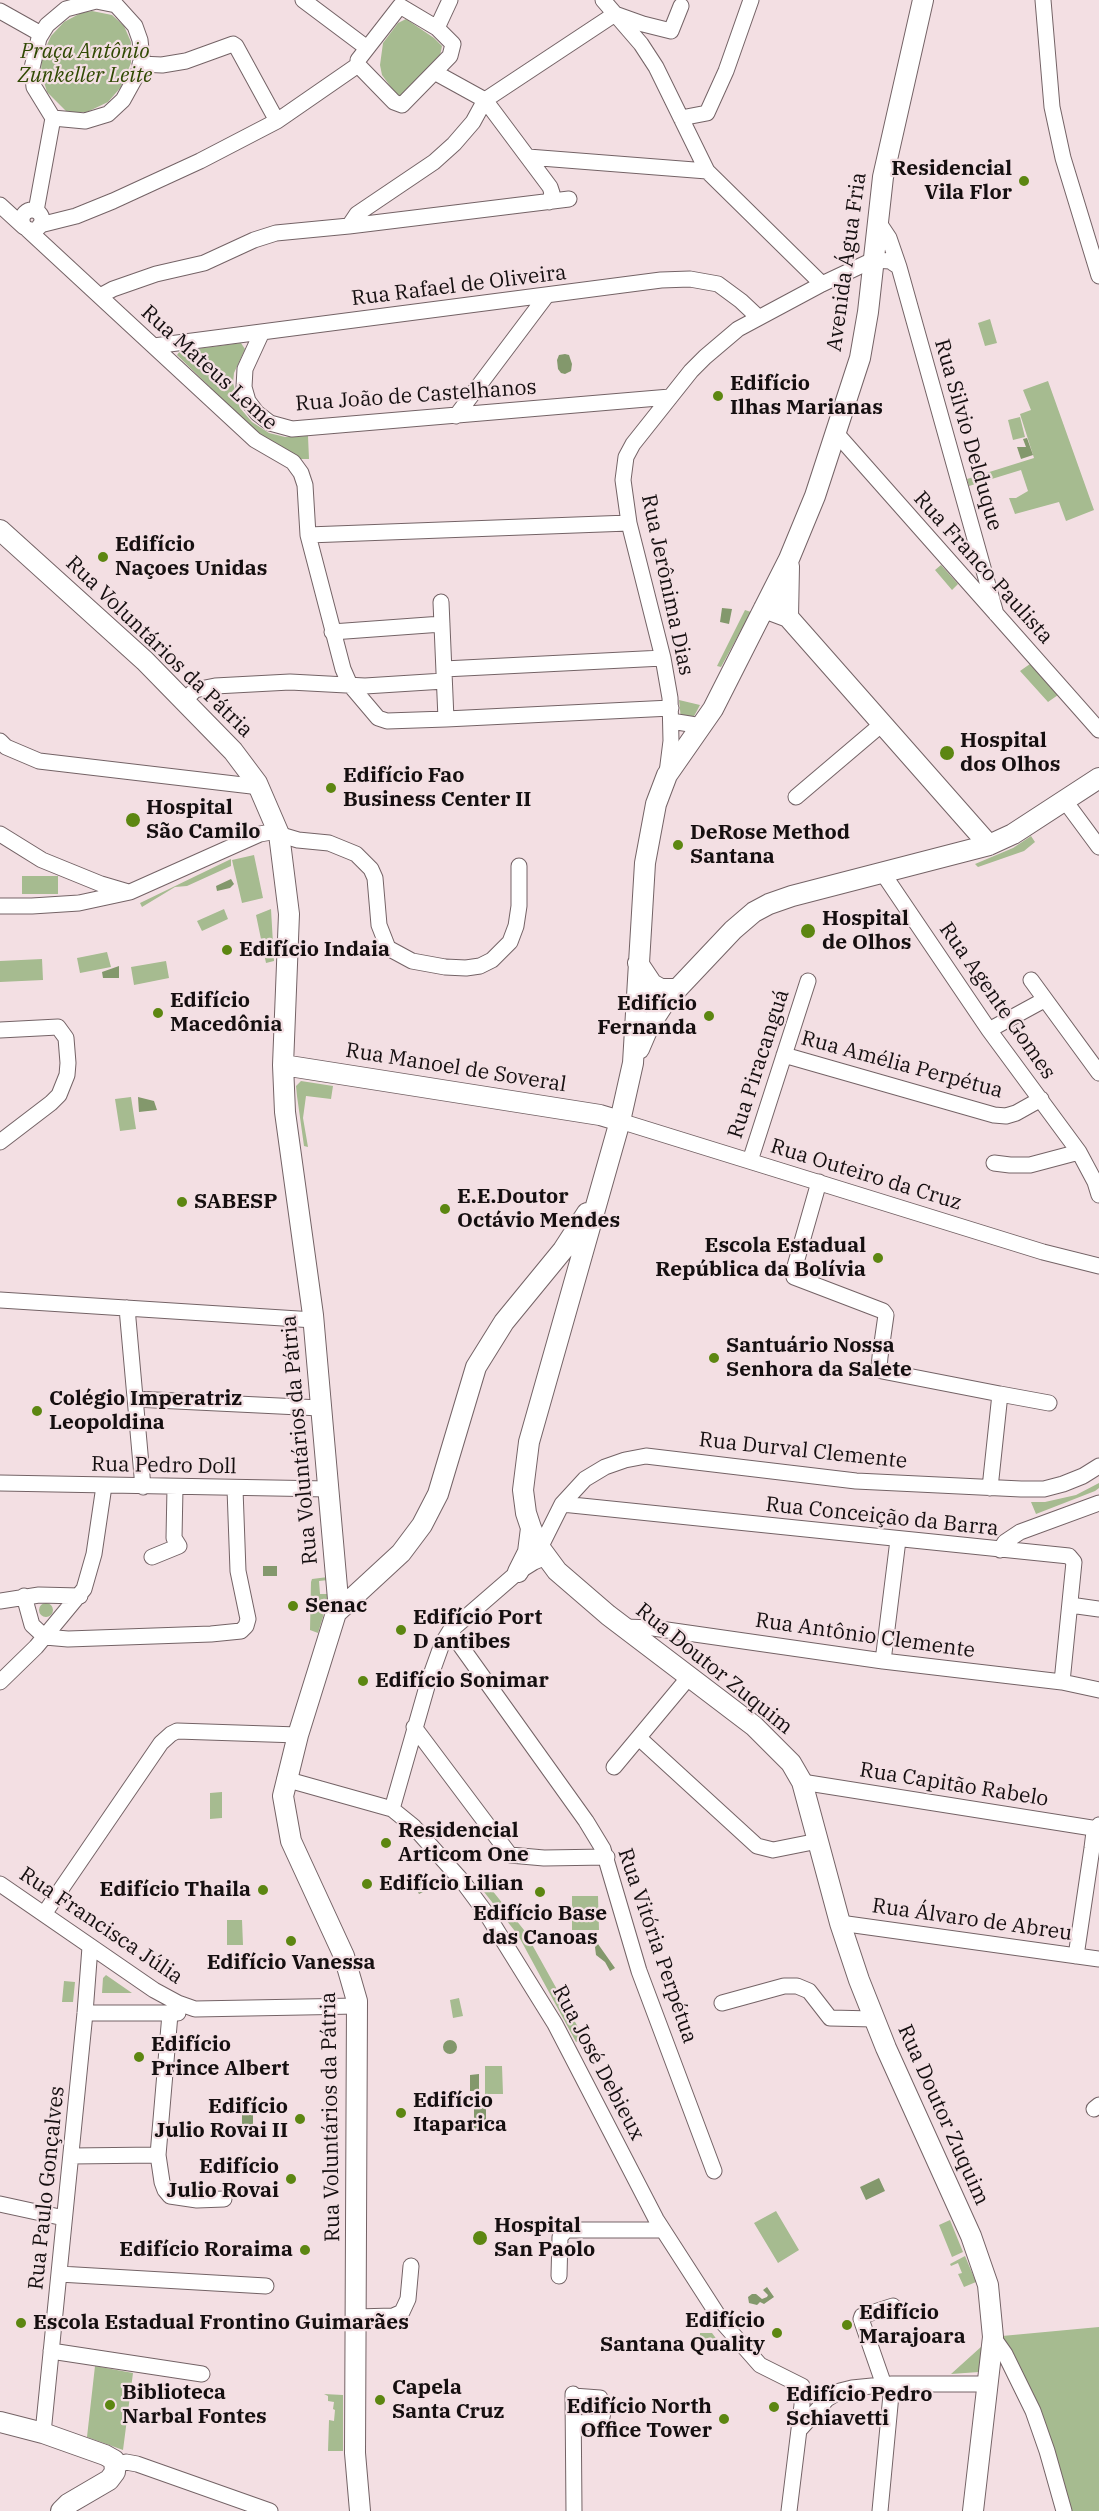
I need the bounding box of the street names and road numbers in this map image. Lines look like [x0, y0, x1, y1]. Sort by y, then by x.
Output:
street label: Avenida Água Fria [822, 171, 872, 353]
street label: Rua Rafael de Oliveira [350, 260, 568, 312]
street label: Rua Mateus Leme [136, 300, 282, 436]
street label: Rua Silvio Delduque [929, 336, 1007, 534]
street label: Rua João de Castelhanos [294, 375, 538, 417]
street label: Rua Franco Paulista [908, 487, 1058, 649]
street label: Rua Jerônima Dias [635, 492, 699, 678]
street label: Rua Voluntários da Pátria [60, 551, 258, 743]
street label: Rua Agente Gomes [933, 918, 1061, 1084]
street label: Rua Piracanguá [723, 986, 795, 1142]
street label: Rua Amélia Perpétua [798, 1026, 1006, 1104]
street label: Rua Manoel de Soveral [344, 1038, 568, 1098]
street label: Rua Outeiro da Cruz [767, 1134, 965, 1216]
street label: Rua Voluntários da Pátria [277, 1314, 323, 1566]
street label: Rua Durval Clemente [698, 1428, 908, 1474]
street label: Rua Pedro Doll [91, 1452, 237, 1480]
street label: Rua Conceição da Barra [764, 1492, 1000, 1542]
street label: Rua Doutor Zuquim [630, 1598, 798, 1740]
street label: Rua Antônio Clemente [753, 1608, 977, 1664]
street label: Rua Capitão Rabelo [858, 1758, 1050, 1812]
street label: Rua Vitória Perpétua [612, 1845, 702, 2047]
street label: Rua Francisca Júlia [14, 1862, 188, 1990]
street label: Rua Álvaro de Abreu [870, 1893, 1074, 1947]
street label: Rua José Debieux [546, 1981, 650, 2145]
street label: Rua Voluntários da Pátria [316, 1992, 346, 2242]
street label: Rua Doutor Zuquim [892, 2021, 994, 2209]
street label: Rua Paulo Gonçalves [24, 2085, 70, 2291]

